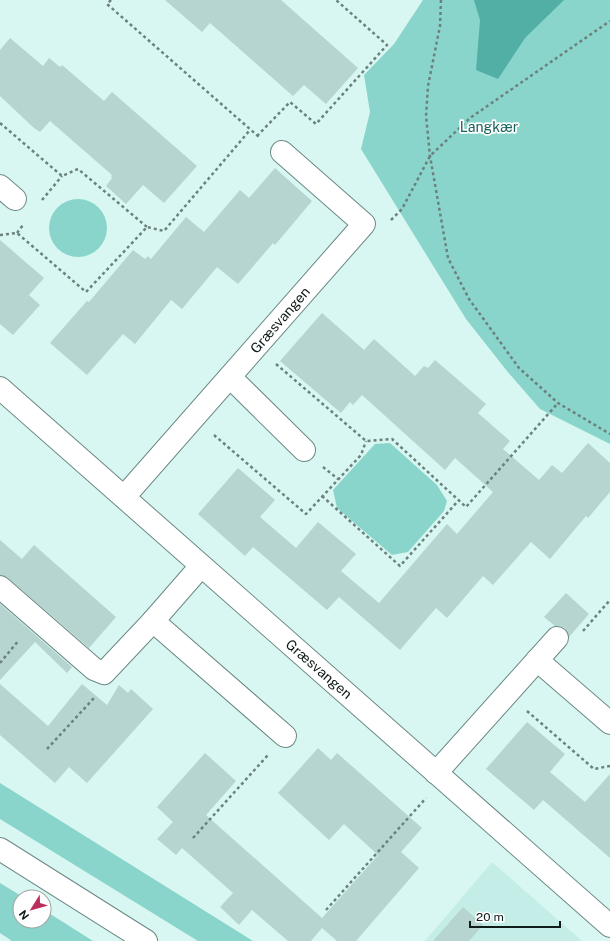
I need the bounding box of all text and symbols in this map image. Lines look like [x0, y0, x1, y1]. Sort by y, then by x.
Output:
park label: Langkær [460, 119, 518, 135]
street label: Græsvangen [247, 284, 313, 356]
street label: Græsvangen [283, 636, 355, 702]
north arrow [12, 889, 52, 929]
scale bar [470, 903, 560, 929]
text: N [17, 908, 31, 922]
text: 20 m [476, 910, 504, 924]

